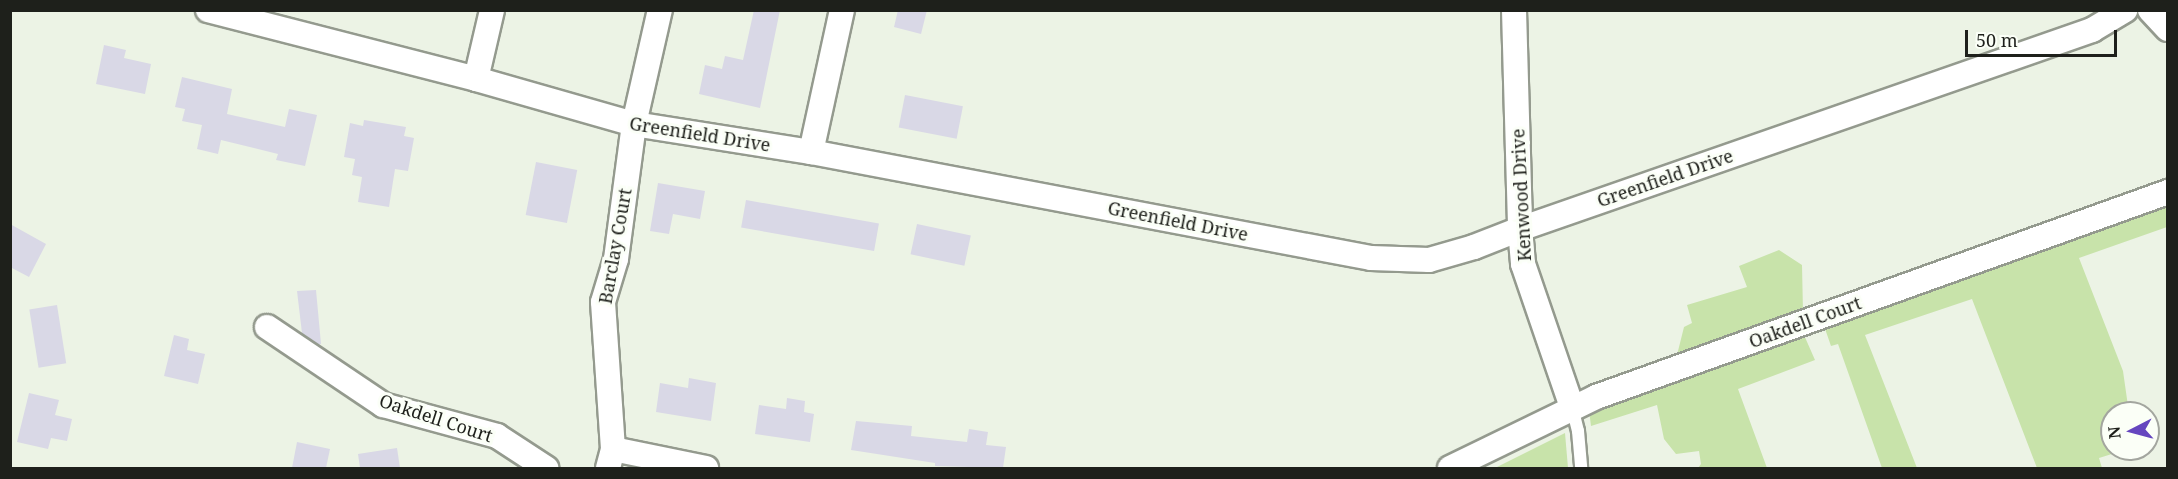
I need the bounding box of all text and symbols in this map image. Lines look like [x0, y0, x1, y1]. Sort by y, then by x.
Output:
scale bar [1968, 18, 2120, 56]
text: 50 m [1976, 28, 2018, 52]
street label: Greenfield Drive [628, 112, 772, 156]
street label: Kenwood Drive [1507, 128, 1535, 262]
street label: Greenfield Drive [1594, 145, 1736, 211]
street label: Barclay Court [594, 186, 636, 306]
street label: Greenfield Drive [1106, 197, 1250, 245]
street label: Oakdell Court [1746, 292, 1864, 352]
street label: Oakdell Court [377, 390, 495, 446]
north arrow [2100, 401, 2160, 461]
text: N [2102, 425, 2126, 440]

